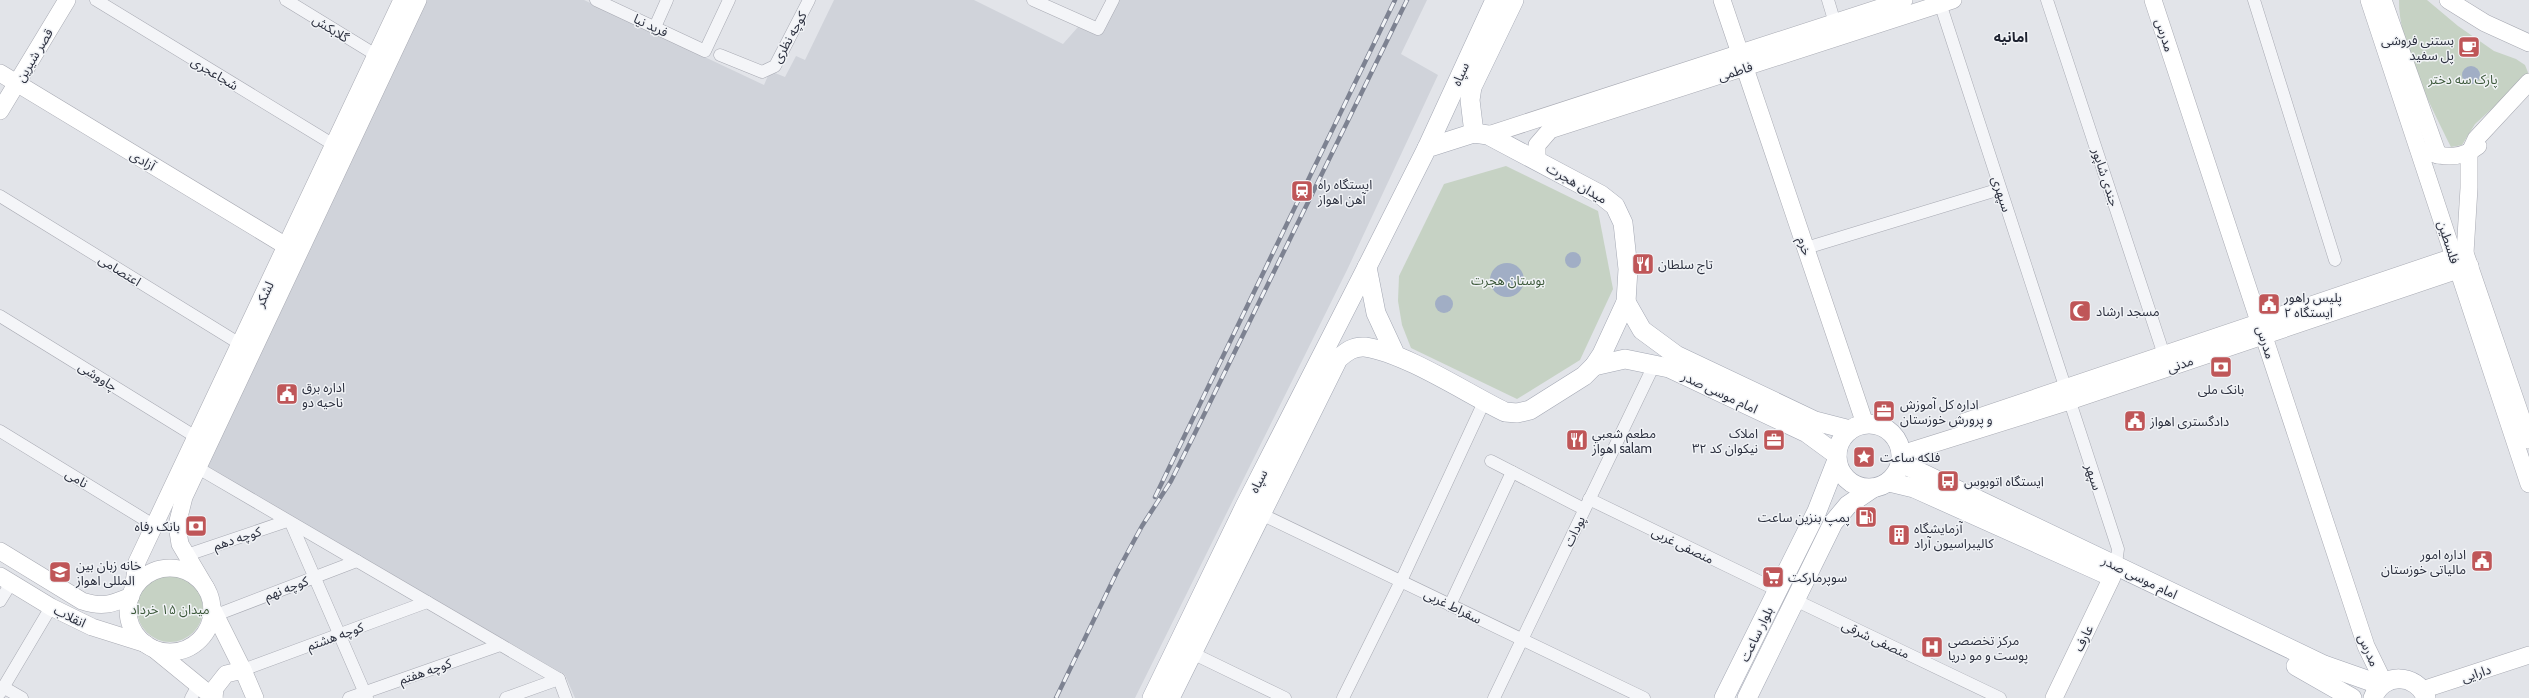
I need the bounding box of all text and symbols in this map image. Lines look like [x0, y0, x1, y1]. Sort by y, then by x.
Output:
street label: کوچه نظری [768, 8, 812, 66]
street label: فرید نیا [631, 10, 671, 40]
street label: گلابکش [309, 11, 353, 47]
street label: مدرس [2151, 16, 2178, 54]
street label: قصر شیرین [12, 25, 57, 85]
district label: امانیه [1994, 28, 2028, 46]
place label: بستنی فروشی پل سفید [2381, 32, 2454, 65]
cafe icon: بستنی فروشی پل سفید [2456, 34, 2482, 60]
street label: شجاعجری [188, 53, 241, 94]
street label: فاطمی [1716, 58, 1755, 85]
street label: سپاه [1448, 60, 1474, 89]
park label: پارک سه دختر [2427, 71, 2498, 89]
street label: جندی شاپور [2087, 145, 2123, 209]
street label: آزادی [127, 146, 160, 175]
street label: میدان هجرت [1543, 159, 1610, 208]
street label: سپهری [1987, 174, 2015, 215]
place label: ایستگاه راه آهن اهواز [1317, 176, 1372, 208]
station icon: ایستگاه راه آهن اهواز [1289, 178, 1315, 204]
street label: فلسطین [2434, 218, 2464, 266]
street label: خرم [1793, 235, 1816, 258]
street label: اعتصامی [95, 251, 144, 290]
restaurant icon: تاج سلطان [1630, 251, 1656, 277]
place label: تاج سلطان [1658, 256, 1713, 275]
park label: بوستان هجرت [1471, 272, 1545, 289]
street label: لشکر [251, 279, 277, 310]
place label: پلیس راهور ایستگاه ۲ [2283, 289, 2342, 320]
public building icon: پلیس راهور ایستگاه ۲ [2256, 291, 2282, 317]
mosque icon: مسجد ارشاد [2067, 298, 2093, 324]
place label: مسجد ارشاد [2096, 303, 2160, 319]
street label: مدرس [2252, 323, 2279, 361]
street label: مدنی [2165, 352, 2196, 377]
bank icon: بانک ملی [2208, 354, 2234, 380]
street label: چاووشی [75, 358, 121, 396]
street label: امام موسی صدر [1678, 367, 1761, 418]
place label: اداره برق ناحیه دو [302, 379, 345, 410]
public building icon: اداره برق ناحیه دو [274, 381, 300, 407]
place label: بانک ملی [2198, 381, 2244, 398]
place label: اداره کل آموزش و پرورش خوزستان [1900, 396, 1993, 429]
office icon: اداره کل آموزش و پرورش خوزستان [1871, 398, 1897, 424]
public building icon: دادگستری اهواز [2122, 408, 2148, 434]
place label: دادگستری اهواز [2149, 413, 2229, 430]
place label: مطعم شعبي اهواز salam [1591, 425, 1656, 456]
place label: املاک نیکوان کد ۳۲ [1692, 425, 1758, 457]
restaurant icon: مطعم شعبي اهواز salam [1564, 427, 1590, 453]
office icon: املاک نیکوان کد ۳۲ [1761, 427, 1787, 453]
place icon: فلکه ساعت [1851, 444, 1877, 470]
place label: فلکه ساعت [1880, 449, 1940, 465]
street label: سپهر [2080, 461, 2106, 493]
street label: نامی [62, 465, 91, 492]
street label: سپاه [1245, 467, 1272, 496]
bus stop icon: ایستگاه اتوبوس [1935, 468, 1961, 494]
place label: ایستگاه اتوبوس [1964, 473, 2044, 490]
fuel station icon: پمپ بنزین ساعت [1853, 504, 1879, 530]
place label: پمپ بنزین ساعت [1758, 509, 1850, 527]
bank icon: بانک رفاه [183, 513, 209, 539]
street label: پودات [1560, 513, 1590, 550]
place label: بانک رفاه [134, 518, 180, 534]
place label: آزمایشگاه کالیبراسیون آراد [1914, 520, 1994, 552]
building icon: آزمایشگاه کالیبراسیون آراد [1886, 522, 1912, 548]
street label: کوچه دهم [211, 523, 264, 556]
street label: منصفی غربی [1649, 523, 1717, 568]
place label: اداره امور مالیاتی خوزستان [2381, 546, 2466, 578]
public building icon: اداره امور مالیاتی خوزستان [2469, 548, 2495, 574]
street label: امام موسی صدر [2098, 551, 2180, 604]
place label: خانه زبان بین المللی اهواز [75, 557, 142, 589]
school or university icon: خانه زبان بین المللی اهواز [47, 559, 73, 585]
supermarket icon: سوپرمارکت [1760, 564, 1786, 590]
place label: سوپرمارکت [1788, 569, 1847, 587]
street label: کوچه نهم [262, 572, 312, 606]
street label: سقراط غربی [1421, 585, 1484, 628]
street label: انقلاب [51, 601, 89, 631]
park label: میدان ۱۵ خرداد [130, 601, 210, 618]
street label: بلوار ساعت [1736, 604, 1776, 664]
street label: منصفی شرقی [1839, 616, 1913, 663]
street label: کوچه هشتم [305, 618, 367, 656]
street label: عارف [2070, 622, 2096, 654]
street label: مدرس [2354, 631, 2383, 669]
place label: مرکز تخصصی پوست و مو دریا [1948, 632, 2028, 665]
hospital icon: مرکز تخصصی پوست و مو دریا [1919, 634, 1945, 660]
street label: کوچه هفتم [397, 654, 455, 690]
street label: دارایی [2459, 661, 2493, 686]

